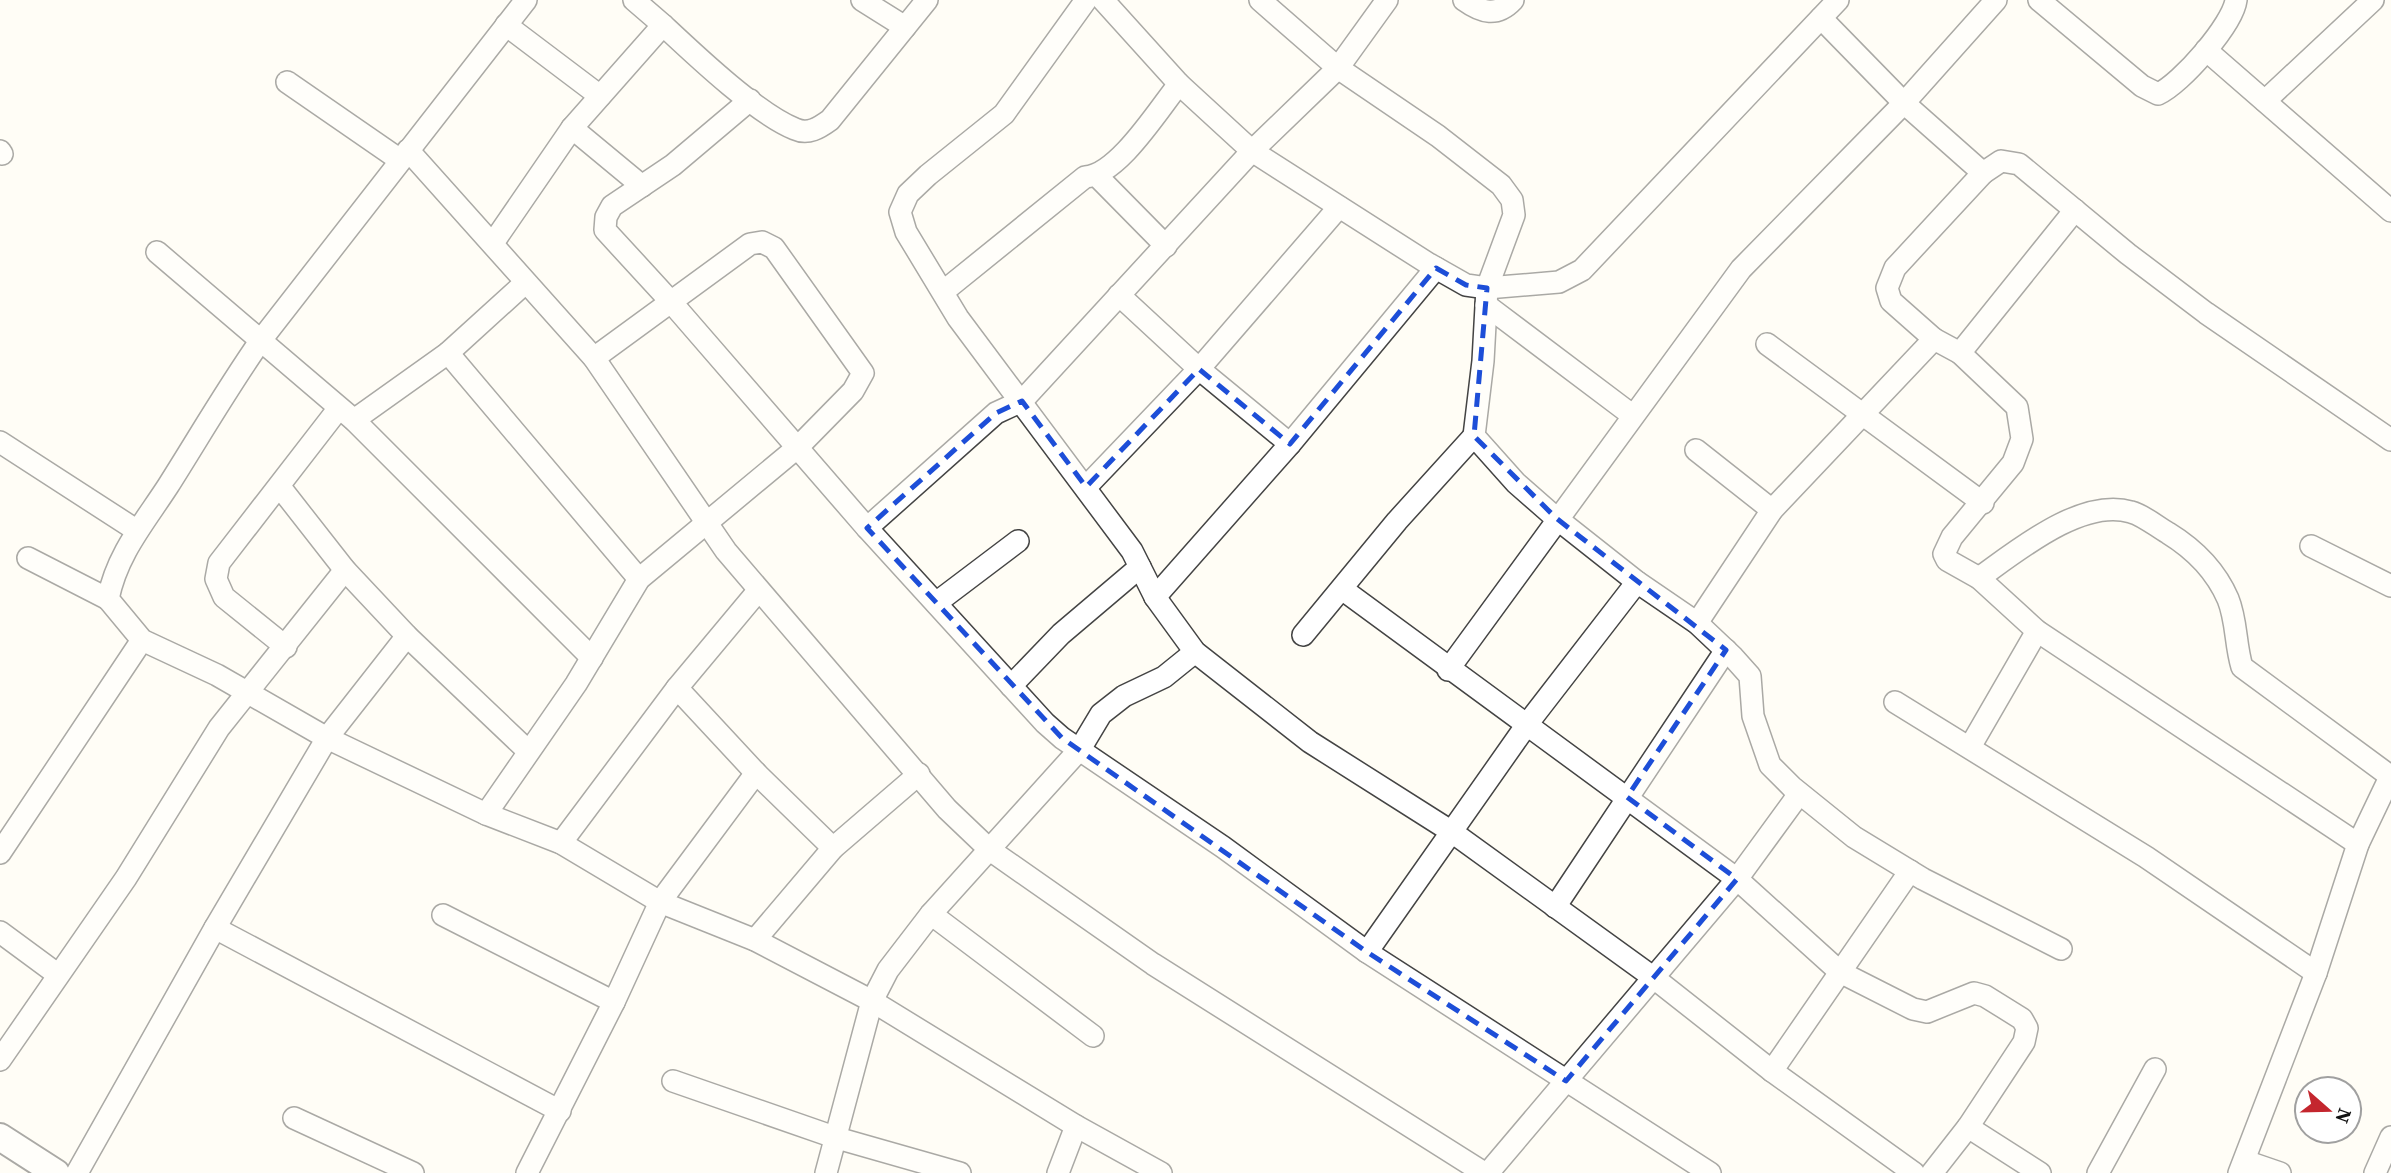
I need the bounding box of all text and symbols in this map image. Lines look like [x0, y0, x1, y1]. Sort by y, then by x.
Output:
north arrow [2293, 1075, 2363, 1145]
text: N [2329, 1105, 2359, 1127]

